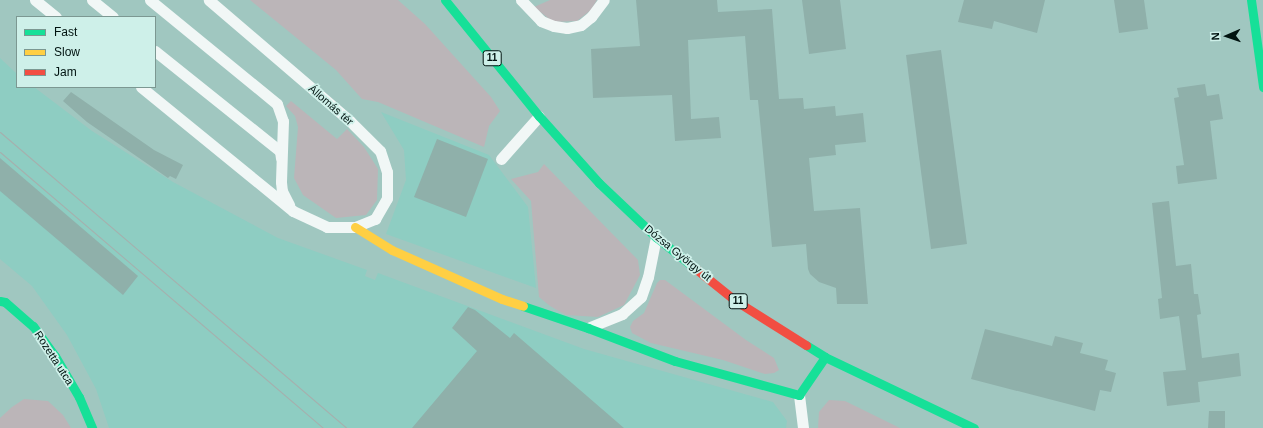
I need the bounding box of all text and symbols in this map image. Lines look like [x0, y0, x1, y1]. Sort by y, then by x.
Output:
legend [16, 16, 156, 88]
north arrow [1207, 16, 1247, 56]
text: Fast [54, 25, 77, 39]
text: N [1209, 32, 1221, 41]
text: Slow [54, 45, 80, 59]
road number: 11 [482, 50, 502, 66]
text: Jam [54, 65, 77, 79]
street label: Állomás tér [306, 82, 356, 128]
street label: Dózsa György út [642, 222, 714, 284]
road number: 11 [728, 293, 748, 309]
street label: Rozetta utca [32, 329, 76, 387]

